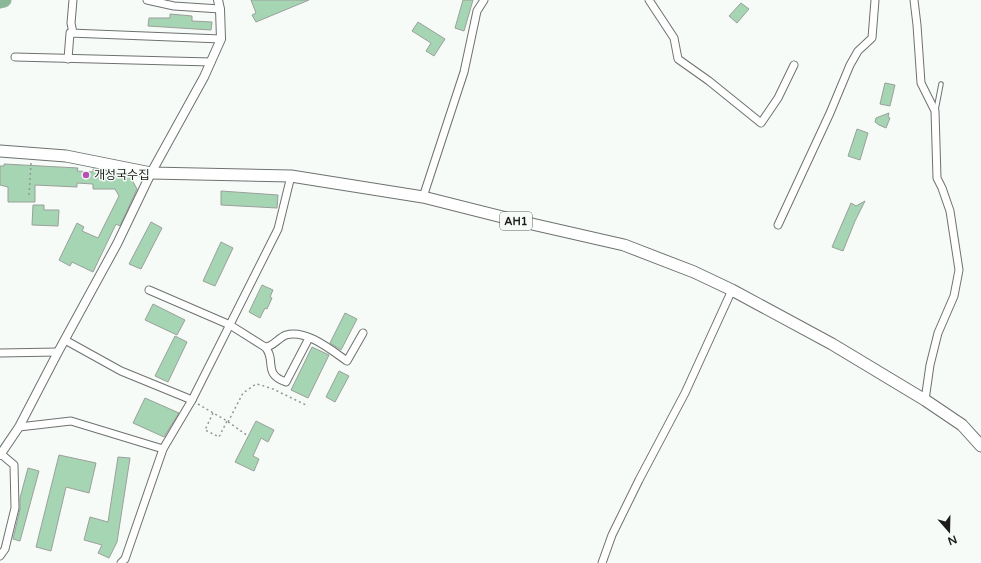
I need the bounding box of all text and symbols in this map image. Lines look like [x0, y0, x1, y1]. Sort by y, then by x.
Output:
place label: 개성국수집 [94, 168, 149, 182]
marker: 개성국수집 [81, 170, 91, 180]
road number: AH1 [500, 212, 532, 230]
north arrow [929, 511, 969, 551]
text: N [946, 532, 959, 548]

